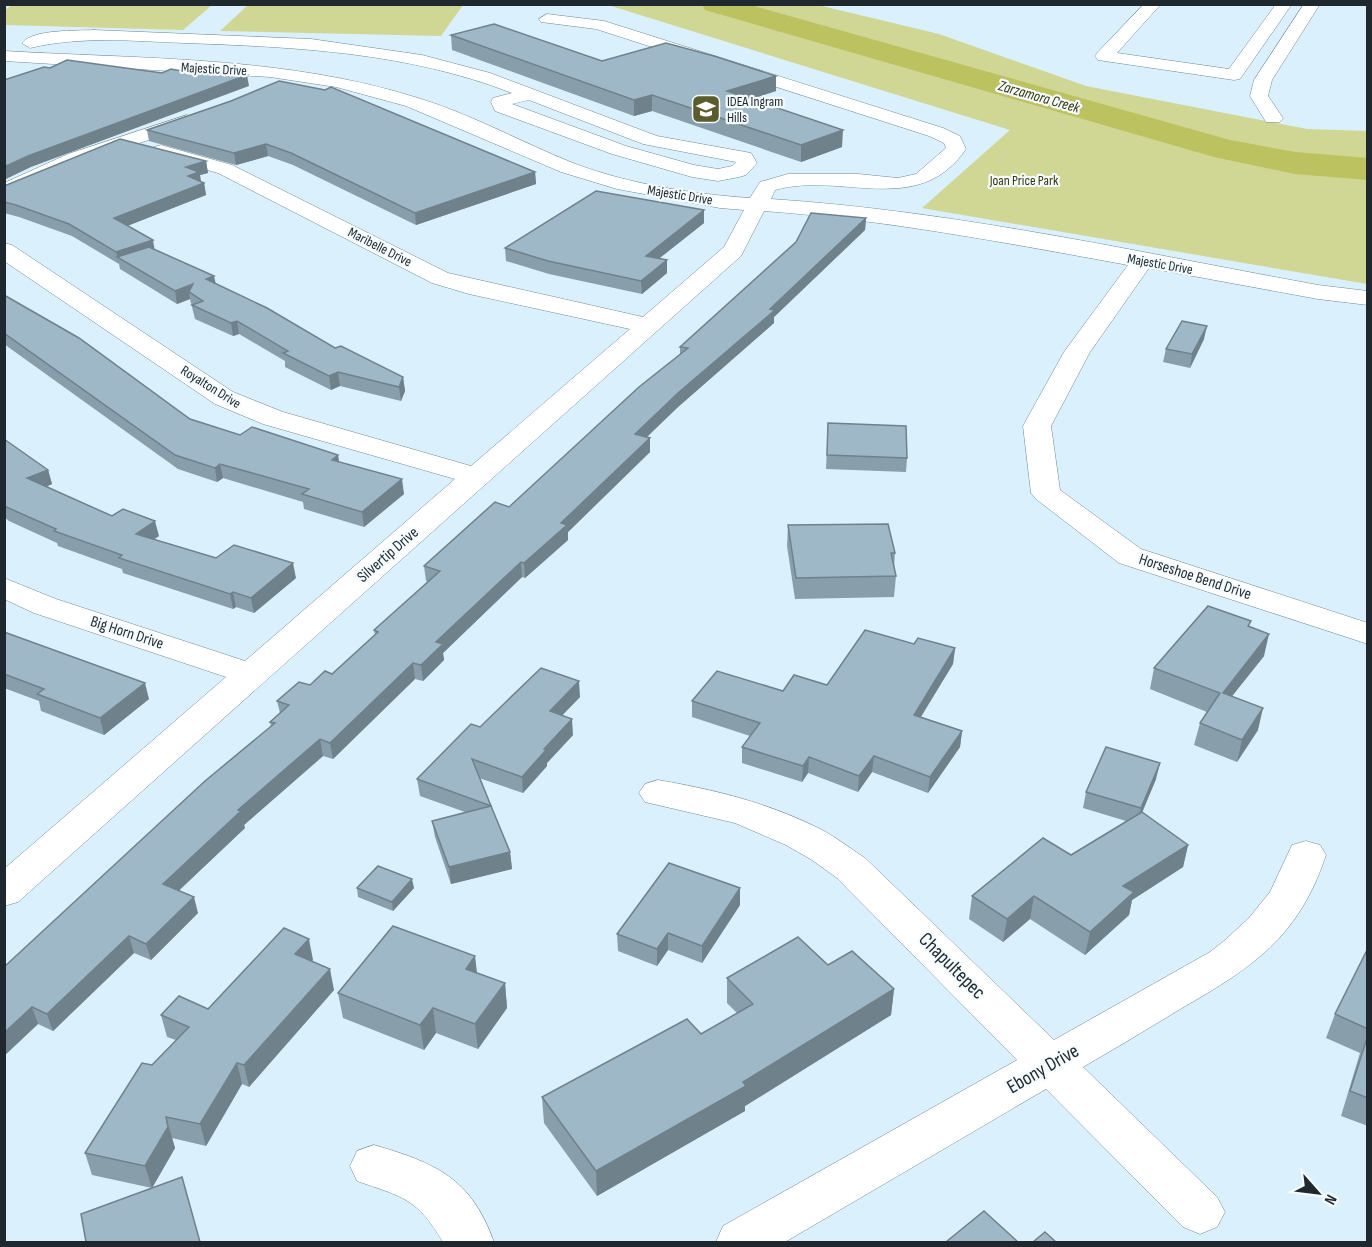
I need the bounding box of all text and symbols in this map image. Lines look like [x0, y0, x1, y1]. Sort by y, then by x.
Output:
street label: Majestic Drive [181, 59, 247, 79]
water label: Zarzamora Creek [995, 76, 1082, 118]
school or university icon: IDEA Ingram Hills [690, 93, 722, 125]
place label: IDEA Ingram Hills [727, 93, 783, 126]
park label: Joan Price Park [989, 172, 1059, 189]
street label: Majestic Drive [646, 181, 714, 209]
street label: Maribelle Drive [345, 224, 415, 270]
street label: Majestic Drive [1126, 250, 1194, 278]
street label: Royalton Drive [178, 362, 244, 412]
street label: Silvertip Drive [353, 523, 423, 587]
street label: Horseshoe Bend Drive [1136, 550, 1254, 604]
street label: Big Horn Drive [88, 612, 166, 654]
street label: Chapultepec [914, 928, 990, 1004]
street label: Ebony Drive [1003, 1039, 1083, 1099]
north arrow [1288, 1163, 1348, 1223]
text: N [1320, 1191, 1340, 1208]

